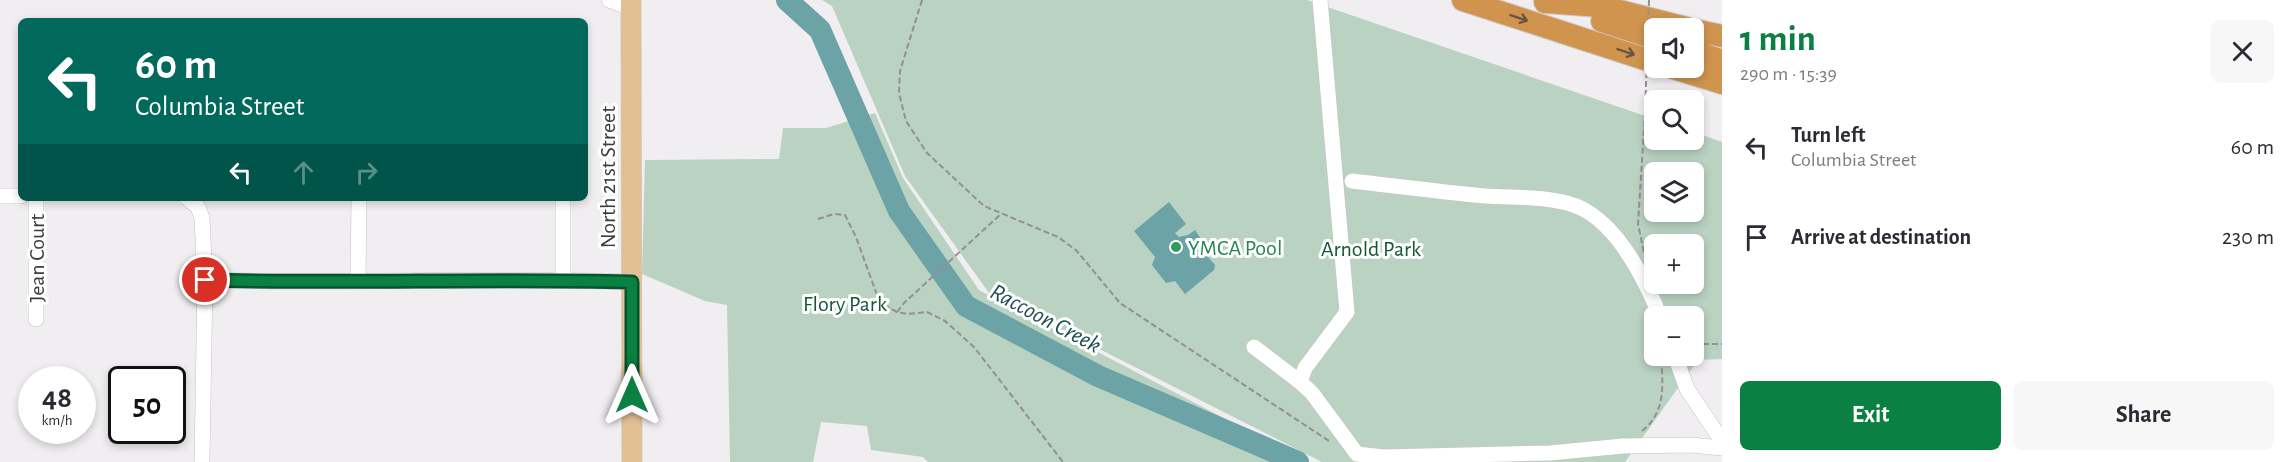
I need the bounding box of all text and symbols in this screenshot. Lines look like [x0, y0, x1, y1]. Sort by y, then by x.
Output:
one-way arrow [1509, 13, 1528, 24]
map controls [1644, 18, 1704, 366]
button: sound [1644, 18, 1704, 78]
button: close [2211, 20, 2274, 83]
text: 1 min [1740, 21, 1816, 57]
icon: left [36, 42, 114, 120]
text: 60 m [135, 44, 217, 86]
one-way arrow [1616, 48, 1635, 59]
text: 290 m · 15:39 [1740, 64, 1837, 84]
button: search [1644, 90, 1704, 150]
text: Columbia Street [135, 93, 304, 120]
street label: North 21st Street [597, 106, 619, 248]
text: Turn left [1791, 124, 1865, 146]
icon: left [1740, 131, 1773, 164]
text: 60 m [2231, 136, 2274, 158]
text: Columbia Street [1791, 150, 1917, 170]
icon: left [224, 156, 257, 189]
icon: ahead [287, 156, 320, 189]
icon: right [350, 156, 383, 189]
button: layers [1644, 162, 1704, 222]
street label: Jean Court [26, 214, 48, 302]
icon: arrive [1740, 221, 1773, 254]
text: Arrive at destination [1791, 226, 1971, 248]
text: 230 m [2222, 226, 2274, 248]
button: + [1644, 234, 1704, 294]
place label: YMCA Pool [1188, 237, 1282, 259]
park label: Arnold Park [1321, 238, 1421, 260]
marker: YMCA Pool [1169, 240, 1183, 254]
pin [179, 254, 230, 305]
icon: arrive [188, 263, 221, 296]
water label: Raccoon Creek [986, 280, 1105, 358]
park label: Flory Park [803, 293, 887, 315]
button: − [1644, 306, 1704, 366]
position arrow [600, 363, 664, 427]
speed limit sign: 50 [108, 366, 186, 444]
button: Exit [1740, 381, 2001, 450]
button: Share [2013, 381, 2274, 450]
text: 48 [42, 383, 72, 413]
text: km/h [42, 413, 72, 428]

